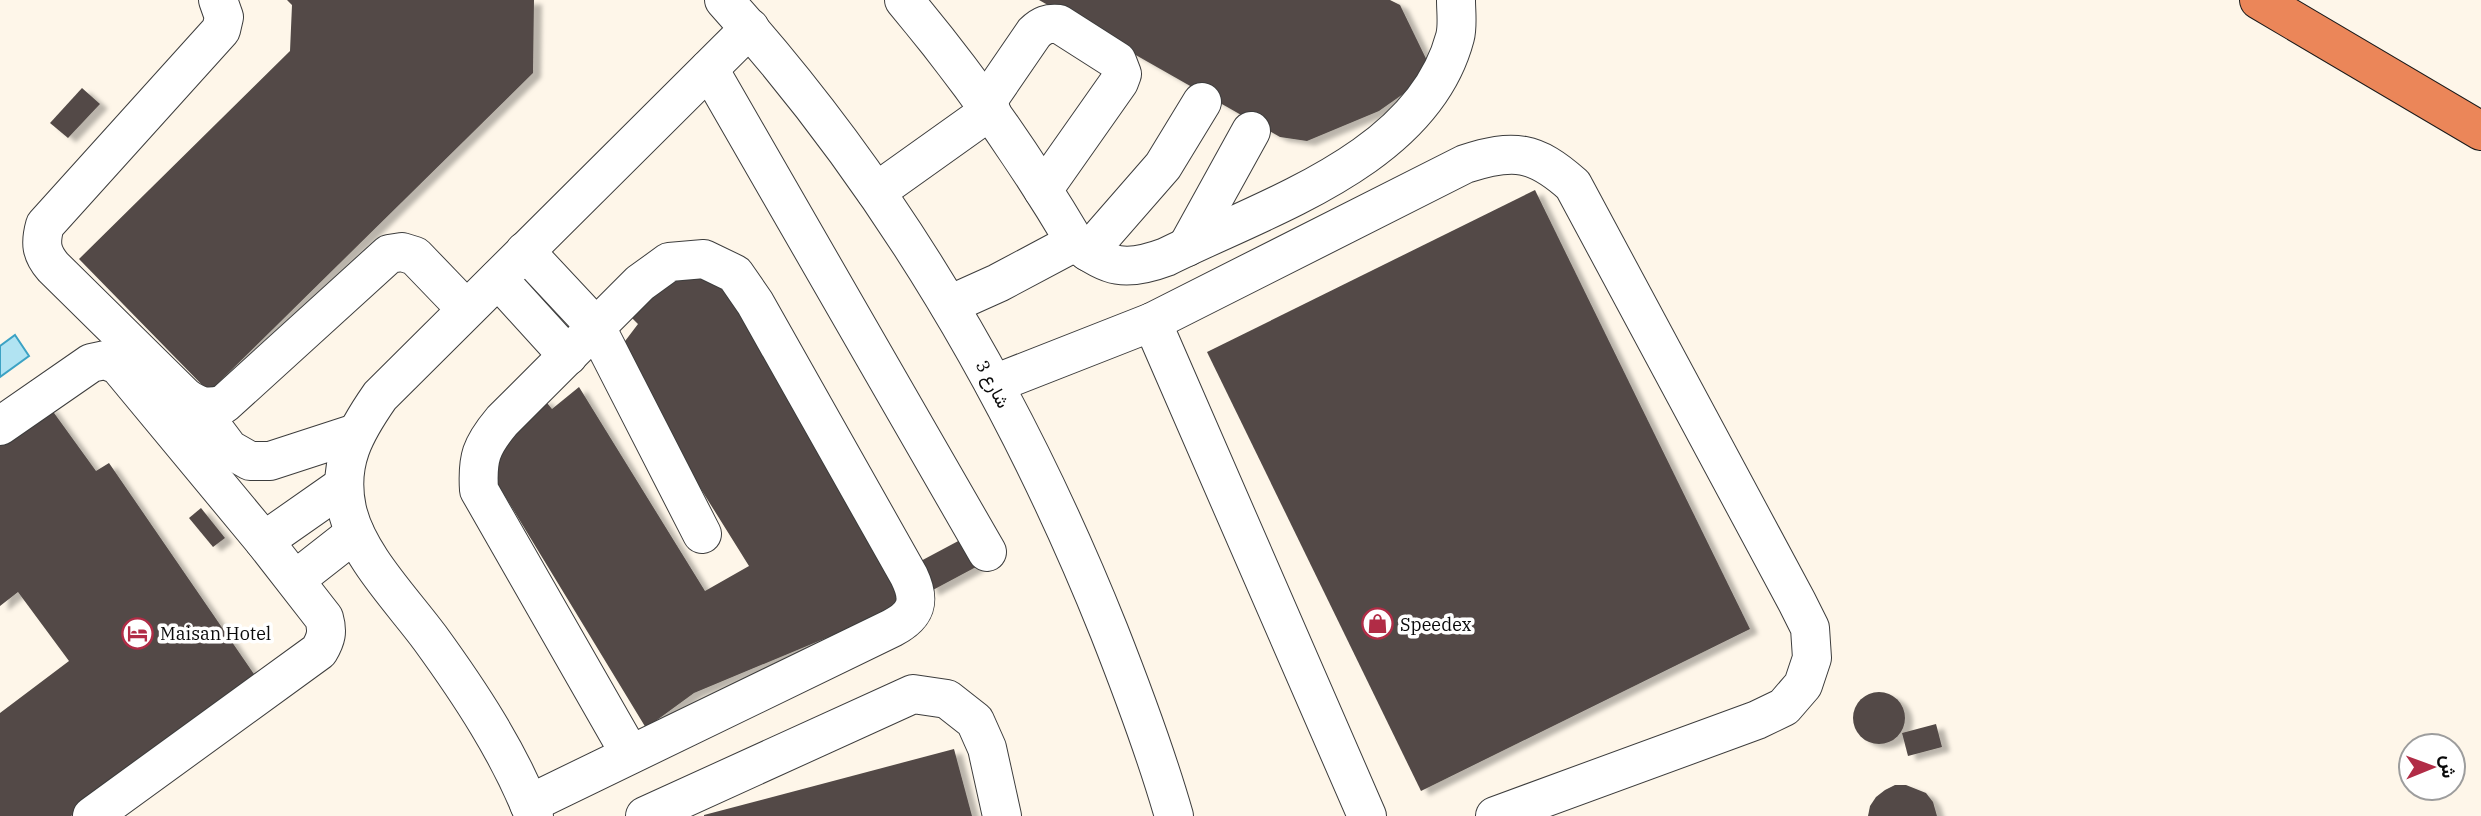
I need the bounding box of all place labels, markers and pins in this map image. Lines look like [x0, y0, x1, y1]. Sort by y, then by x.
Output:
shop icon: Speedex [1360, 607, 1394, 641]
place label: Speedex [1400, 613, 1472, 636]
hotel icon: Maisan Hotel [120, 616, 154, 650]
place label: Maisan Hotel [160, 622, 271, 645]

